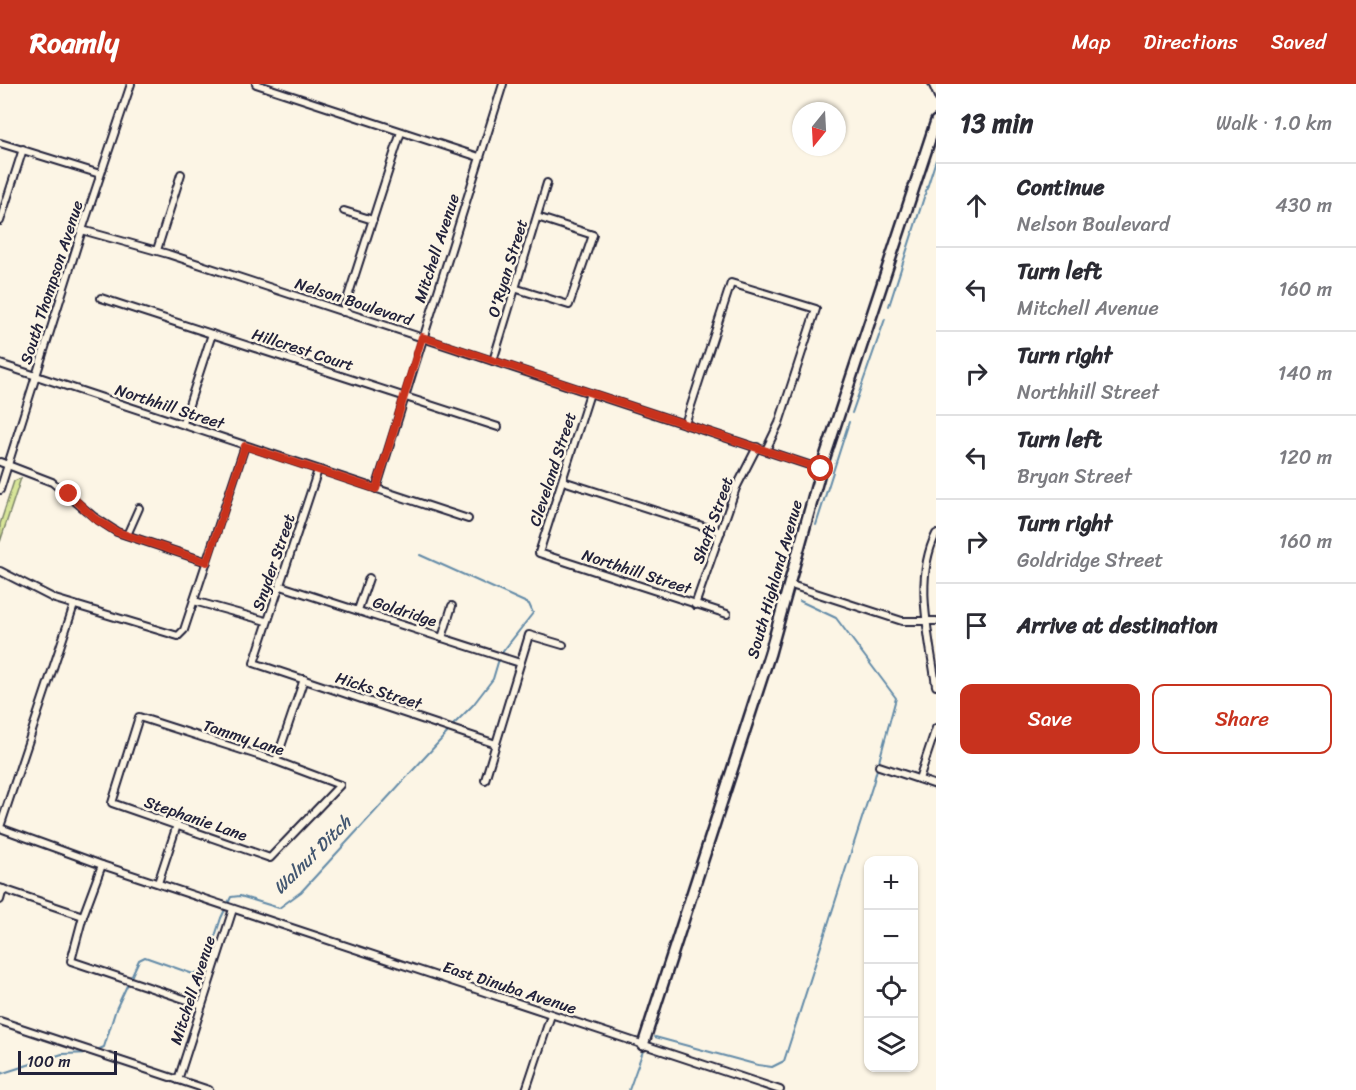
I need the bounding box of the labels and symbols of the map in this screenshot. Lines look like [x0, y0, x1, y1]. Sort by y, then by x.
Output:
north arrow [792, 102, 846, 156]
street label: Mitchell Avenue [405, 190, 468, 307]
street label: South Thompson Avenue [11, 196, 92, 368]
street label: O'Ryan Street [479, 216, 536, 321]
street label: Nelson Boulevard [291, 269, 418, 335]
street label: Hillcrest Court [248, 319, 358, 380]
street label: Northhill Street [111, 375, 229, 438]
street label: Cleveland Street [520, 408, 585, 530]
route start [807, 455, 833, 481]
street label: Shaft Street [683, 473, 742, 568]
route end [55, 480, 81, 506]
street label: South Highland Avenue [738, 496, 811, 662]
street label: Snyder Street [243, 510, 304, 615]
street label: Northhill Street [578, 540, 696, 603]
street label: Goldridge [369, 587, 441, 636]
street label: Hicks Street [332, 663, 426, 718]
street label: Tammy Lane [199, 711, 289, 764]
street label: Stephanie Lane [140, 787, 252, 850]
water label: Walnut Ditch [265, 807, 360, 902]
street label: Mitchell Avenue [161, 932, 224, 1049]
street label: East Dinuba Avenue [439, 952, 581, 1023]
scale bar [18, 1048, 117, 1076]

